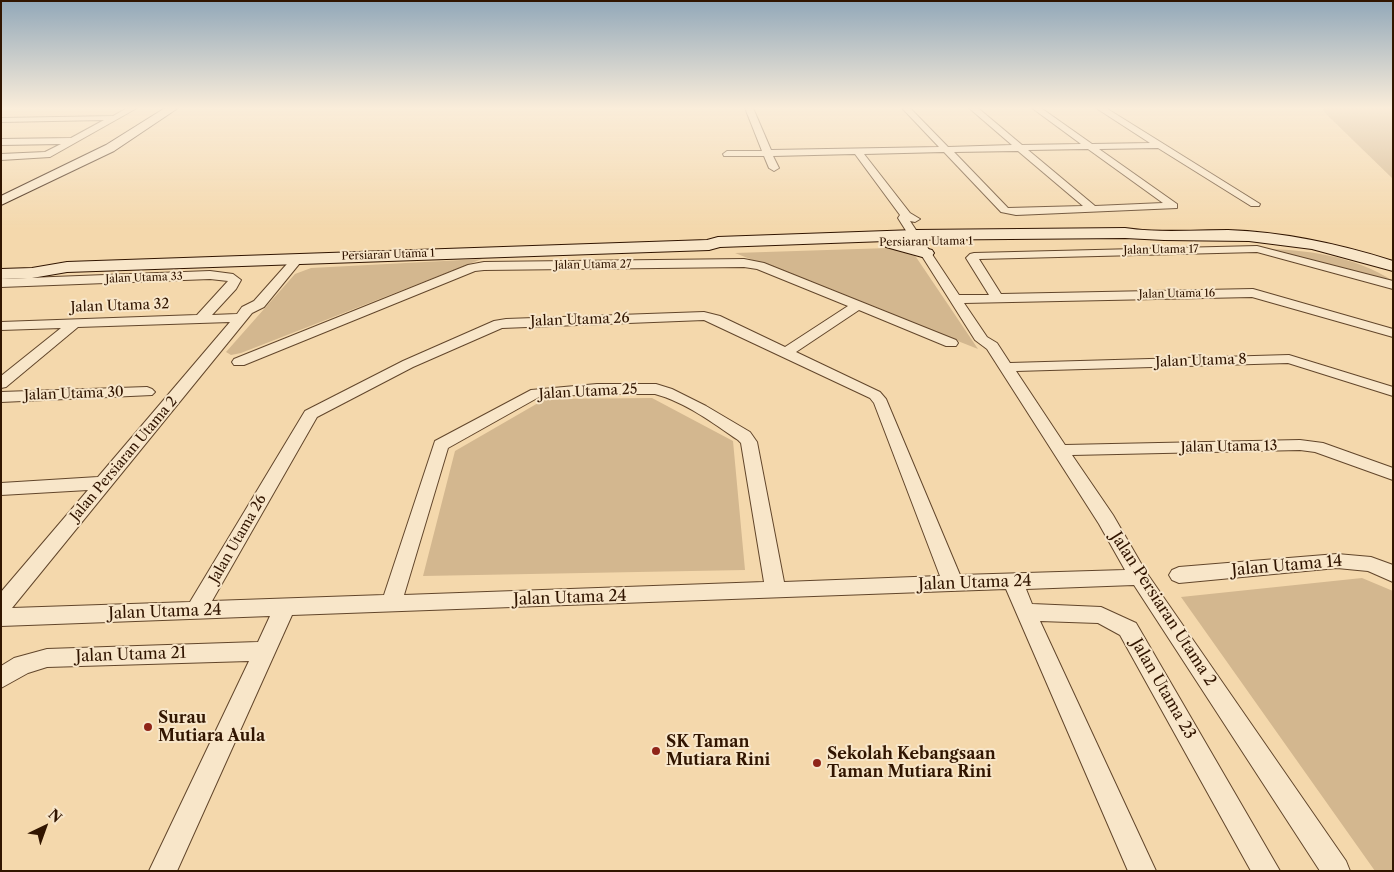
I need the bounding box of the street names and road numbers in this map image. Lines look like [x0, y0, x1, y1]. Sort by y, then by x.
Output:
street label: Persiaran Utama 1 [879, 235, 973, 249]
street label: Jalan Utama 17 [1123, 243, 1199, 257]
street label: Persiaran Utama 1 [341, 247, 435, 263]
street label: Jalan Utama 27 [554, 258, 632, 272]
street label: Jalan Utama 33 [105, 270, 183, 286]
street label: Jalan Utama 16 [1139, 287, 1215, 301]
street label: Jalan Utama 32 [70, 296, 170, 316]
street label: Jalan Utama 26 [530, 310, 630, 330]
street label: Jalan Utama 8 [1155, 351, 1247, 371]
street label: Jalan Utama 25 [538, 381, 638, 403]
street label: Jalan Utama 30 [24, 384, 124, 404]
street label: Jalan Persiaran Utama 2 [67, 393, 181, 525]
street label: Jalan Utama 13 [1180, 438, 1278, 456]
street label: Jalan Utama 26 [206, 492, 270, 586]
street label: Jalan Persiaran Utama 2 [1106, 528, 1220, 690]
street label: Jalan Utama 14 [1231, 552, 1343, 580]
street label: Jalan Utama 24 [918, 571, 1032, 595]
street label: Jalan Utama 24 [513, 586, 627, 610]
street label: Jalan Utama 24 [108, 600, 222, 624]
street label: Jalan Utama 23 [1126, 635, 1200, 743]
street label: Jalan Utama 21 [75, 643, 187, 667]

